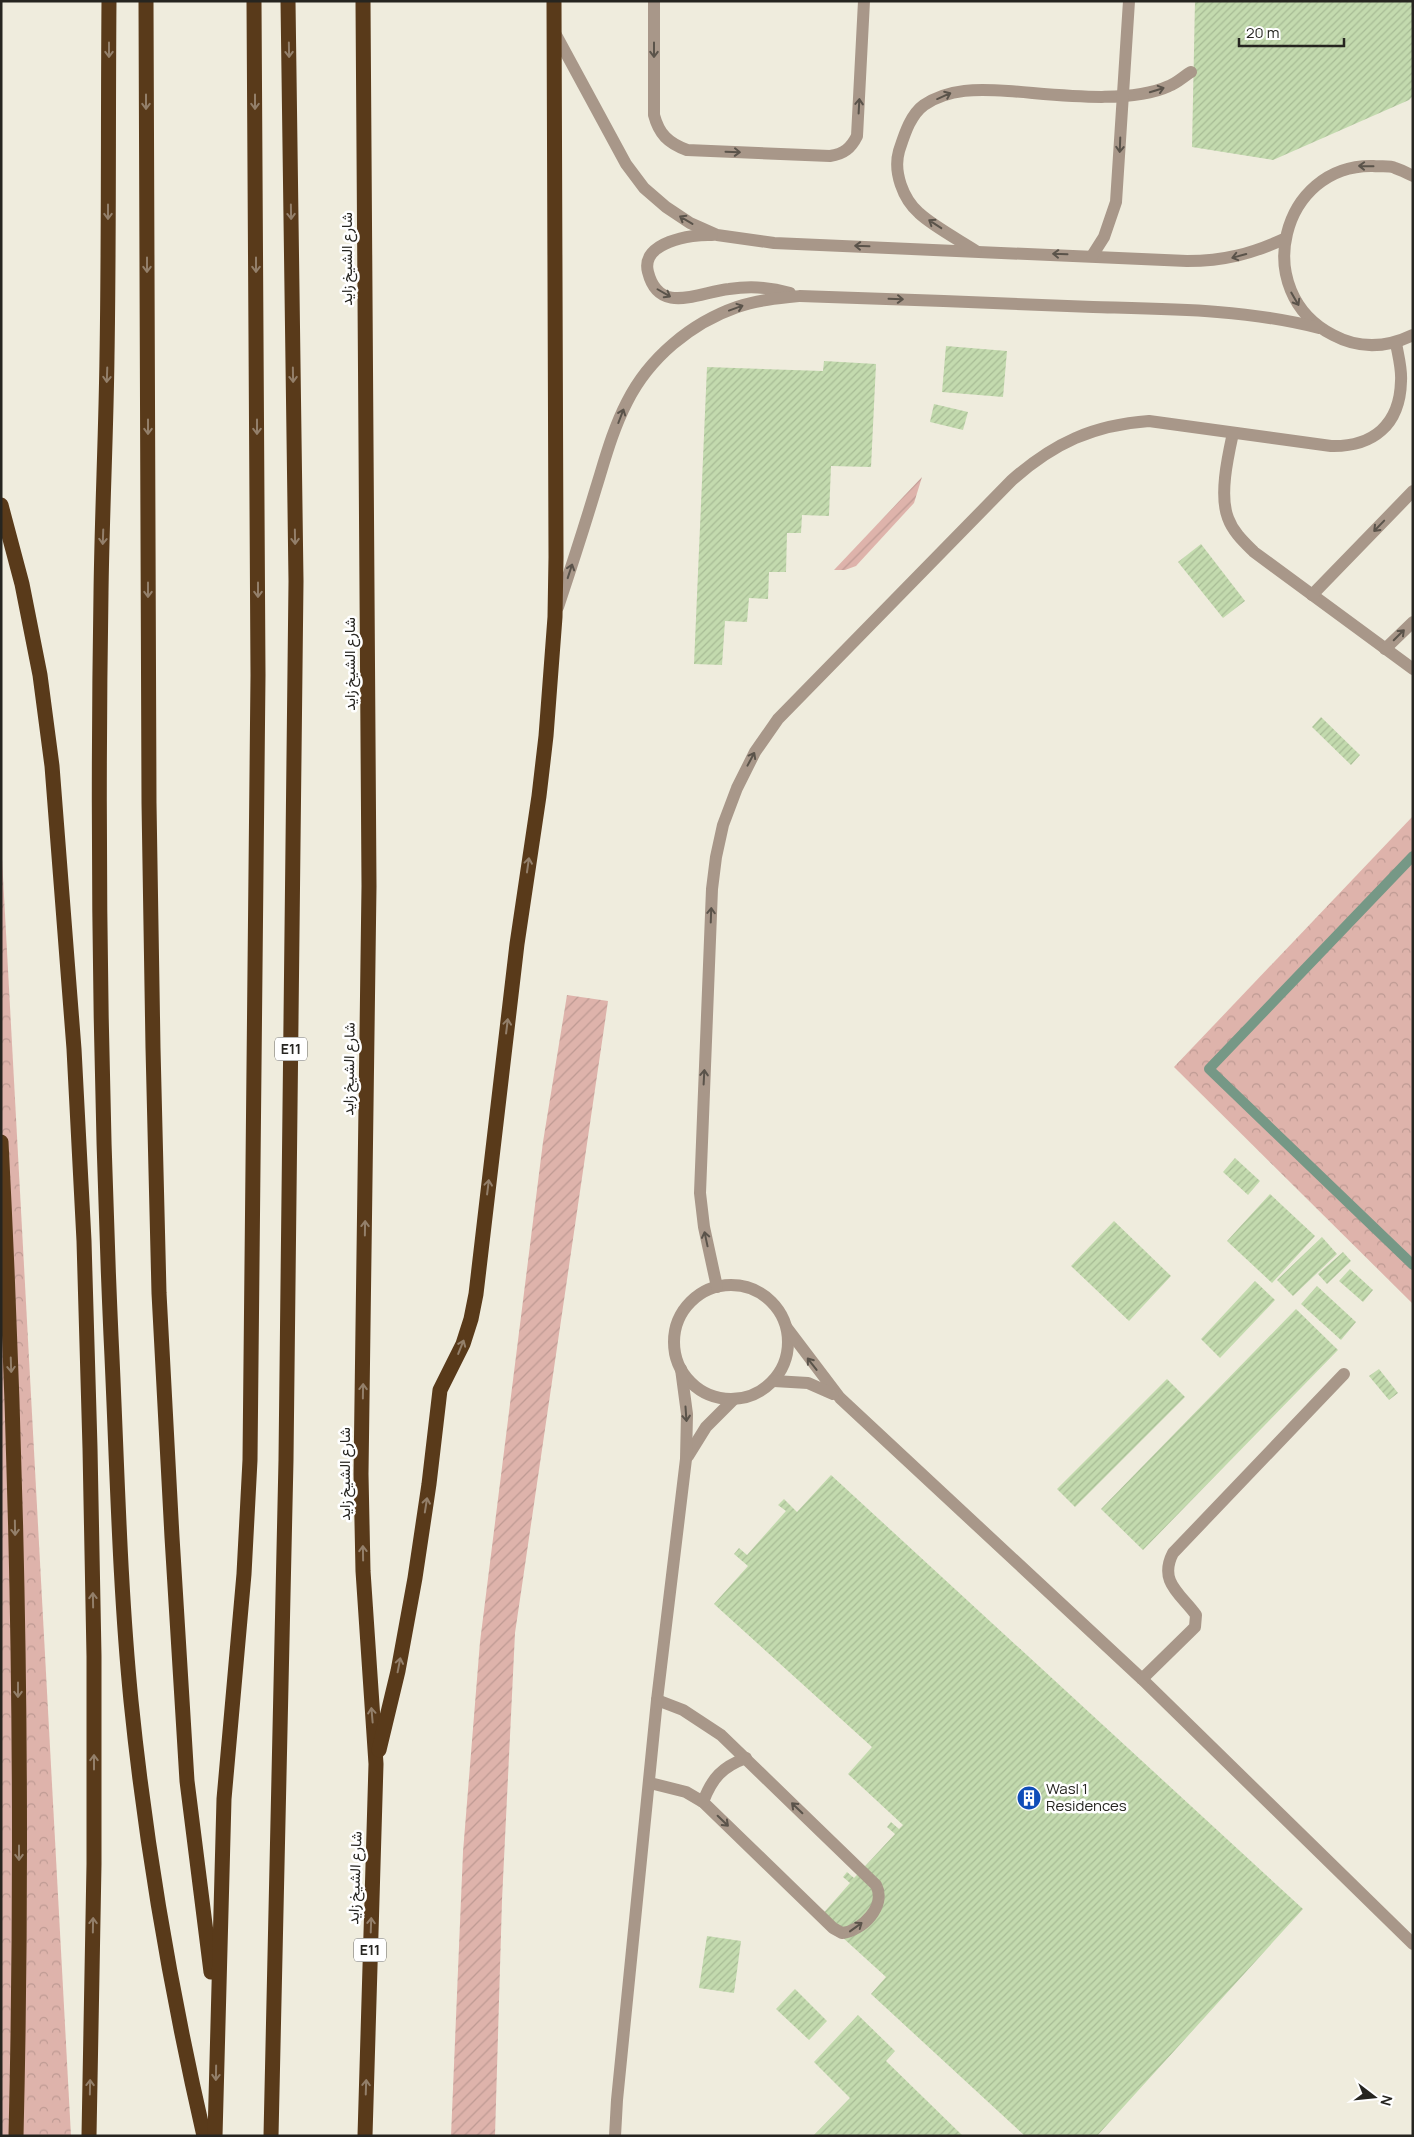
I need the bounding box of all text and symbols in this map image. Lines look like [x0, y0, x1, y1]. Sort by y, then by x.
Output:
scale bar [1239, 15, 1344, 47]
text: 20 m [1246, 22, 1279, 43]
one-way arrow [104, 42, 114, 58]
one-way arrow [284, 42, 294, 58]
one-way arrow [649, 42, 659, 58]
one-way arrow [1148, 84, 1164, 94]
one-way arrow [936, 90, 951, 100]
one-way arrow [141, 94, 151, 110]
one-way arrow [250, 94, 260, 110]
one-way arrow [854, 98, 863, 114]
one-way arrow [1115, 136, 1125, 153]
one-way arrow [725, 147, 741, 156]
one-way arrow [1358, 161, 1374, 171]
one-way arrow [103, 204, 113, 220]
one-way arrow [286, 204, 296, 220]
street label: شارع الشيخ زايد [336, 212, 358, 306]
one-way arrow [680, 215, 694, 225]
one-way arrow [928, 219, 942, 229]
one-way arrow [854, 242, 870, 251]
one-way arrow [1052, 250, 1068, 259]
one-way arrow [1231, 251, 1247, 261]
one-way arrow [142, 256, 152, 273]
one-way arrow [251, 256, 261, 273]
one-way arrow [657, 289, 671, 299]
one-way arrow [1290, 292, 1300, 306]
one-way arrow [888, 295, 904, 304]
one-way arrow [727, 303, 743, 312]
one-way arrow [102, 366, 112, 383]
one-way arrow [288, 366, 298, 383]
one-way arrow [617, 409, 626, 425]
one-way arrow [143, 419, 153, 435]
one-way arrow [252, 419, 262, 435]
one-way arrow [1373, 519, 1385, 532]
one-way arrow [98, 529, 107, 545]
one-way arrow [290, 529, 300, 545]
one-way arrow [566, 563, 575, 579]
one-way arrow [144, 582, 153, 598]
one-way arrow [253, 582, 263, 598]
street label: شارع الشيخ زايد [339, 617, 361, 711]
one-way arrow [1393, 629, 1405, 642]
one-way arrow [747, 753, 757, 767]
one-way arrow [523, 857, 533, 873]
one-way arrow [706, 907, 716, 923]
one-way arrow [502, 1018, 512, 1034]
street label: شارع الشيخ زايد [337, 1022, 361, 1116]
road number: E11 [275, 1038, 307, 1060]
one-way arrow [699, 1069, 709, 1086]
one-way arrow [483, 1179, 493, 1195]
one-way arrow [360, 1220, 370, 1236]
one-way arrow [701, 1232, 710, 1248]
one-way arrow [457, 1340, 467, 1355]
one-way arrow [6, 1357, 15, 1373]
one-way arrow [807, 1358, 818, 1371]
one-way arrow [358, 1383, 367, 1399]
one-way arrow [682, 1406, 691, 1422]
street label: شارع الشيخ زايد [334, 1427, 356, 1521]
one-way arrow [422, 1497, 432, 1513]
one-way arrow [10, 1520, 20, 1536]
one-way arrow [358, 1545, 367, 1561]
one-way arrow [88, 1592, 98, 1608]
one-way arrow [394, 1658, 404, 1674]
one-way arrow [13, 1682, 23, 1698]
one-way arrow [367, 1708, 377, 1724]
one-way arrow [89, 1754, 99, 1770]
place label: Wasl 1 Residences [1046, 1778, 1127, 1816]
building icon: Wasl 1 Residences [1016, 1785, 1042, 1811]
one-way arrow [791, 1802, 803, 1814]
one-way arrow [716, 1815, 729, 1827]
street label: شارع الشيخ زايد [342, 1831, 368, 1925]
one-way arrow [14, 1844, 24, 1861]
one-way arrow [88, 1917, 98, 1933]
one-way arrow [366, 1917, 376, 1933]
one-way arrow [849, 1922, 863, 1932]
road number: E11 [354, 1938, 386, 1962]
one-way arrow [211, 2065, 221, 2081]
north arrow [1349, 2072, 1399, 2122]
one-way arrow [86, 2079, 95, 2095]
one-way arrow [361, 2079, 371, 2096]
text: N [1376, 2093, 1397, 2108]

